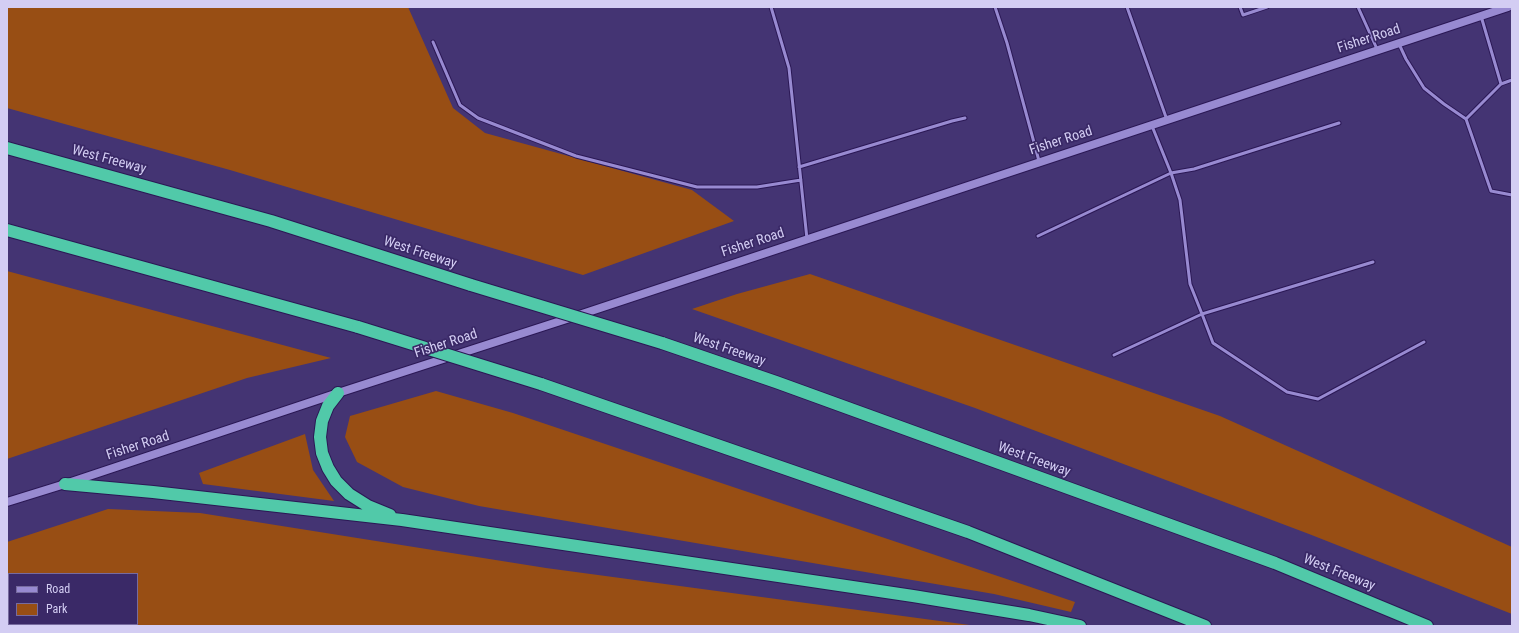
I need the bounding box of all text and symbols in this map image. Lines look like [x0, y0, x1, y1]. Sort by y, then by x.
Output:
street label: Fisher Road [1335, 21, 1403, 57]
street label: Fisher Road [1027, 123, 1095, 159]
street label: West Freeway [70, 142, 148, 178]
street label: Fisher Road [719, 225, 787, 261]
street label: West Freeway [381, 233, 459, 273]
street label: Fisher Road [412, 326, 480, 362]
street label: West Freeway [690, 330, 768, 370]
street label: Fisher Road [104, 428, 172, 464]
street label: West Freeway [995, 439, 1073, 481]
street label: West Freeway [1301, 551, 1377, 595]
legend [8, 573, 138, 625]
text: Road [46, 582, 70, 596]
text: Park [46, 602, 67, 616]

